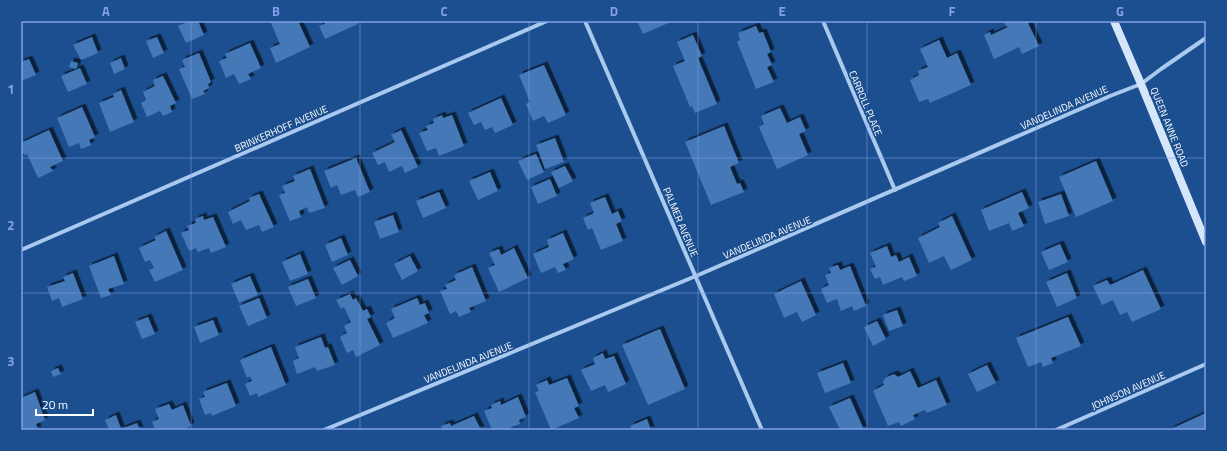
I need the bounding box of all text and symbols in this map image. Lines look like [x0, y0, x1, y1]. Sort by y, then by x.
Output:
text: A [102, 1, 110, 21]
text: B [272, 1, 280, 21]
text: C [440, 1, 448, 21]
text: D [610, 1, 618, 21]
text: E [778, 1, 786, 21]
text: F [949, 1, 956, 21]
text: G [1116, 1, 1124, 21]
street label: CARROLL PLACE [845, 68, 886, 139]
text: 1 [7, 79, 15, 99]
street label: VANDELINDA AVENUE [1018, 81, 1111, 134]
street label: QUEEN ANNE ROAD [1147, 85, 1192, 170]
street label: BRINKERHOFF AVENUE [232, 101, 331, 156]
street label: PALMER AVENUE [659, 185, 702, 260]
street label: VANDELINDA AVENUE [721, 212, 814, 263]
text: 2 [7, 215, 15, 235]
street label: VANDELINDA AVENUE [422, 338, 515, 387]
text: 3 [7, 351, 15, 371]
street label: JOHNSON AVENUE [1089, 367, 1168, 414]
scale bar [36, 391, 93, 417]
text: 20 m [42, 395, 68, 414]

